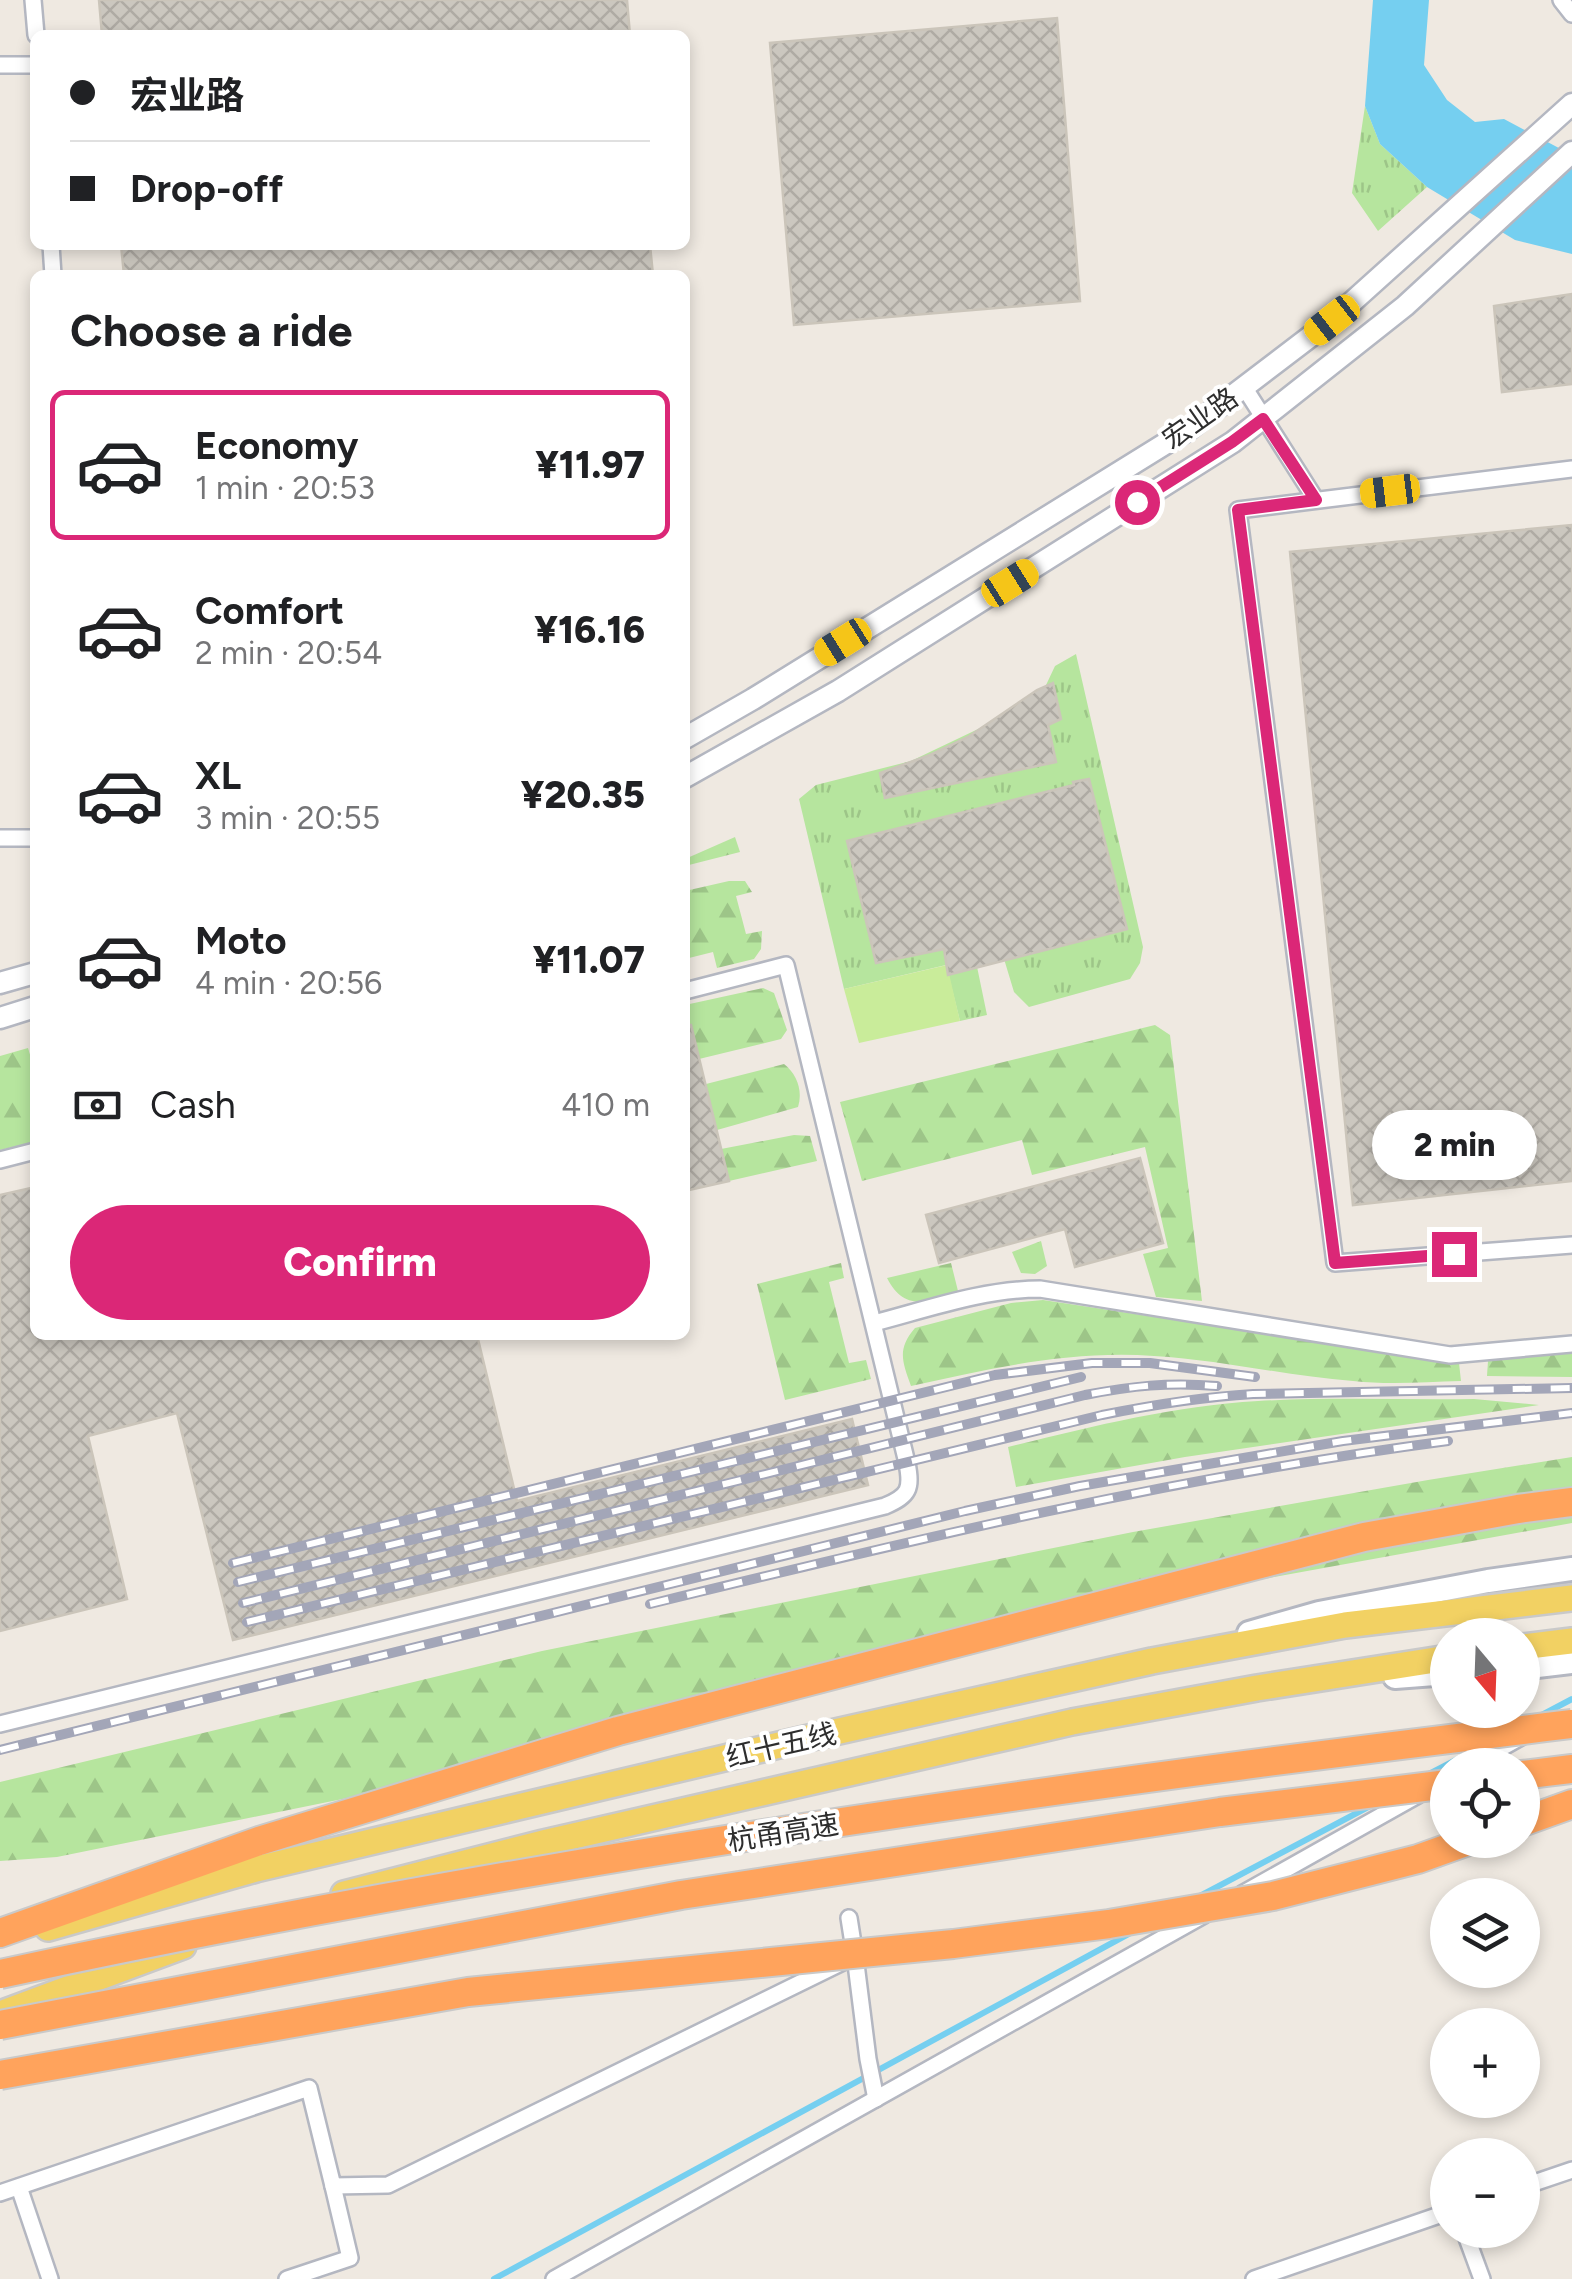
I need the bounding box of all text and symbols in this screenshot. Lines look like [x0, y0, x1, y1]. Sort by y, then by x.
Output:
text: 宏业路 [130, 73, 244, 119]
text: Drop-off [130, 166, 283, 212]
car [1299, 290, 1365, 350]
text: Choose a ride [70, 303, 352, 357]
street label: 宏业路 [1156, 380, 1244, 456]
icon: car [75, 420, 165, 510]
text: Economy [195, 423, 358, 469]
text: ¥11.97 [535, 442, 645, 488]
text: 1 min · 20:53 [195, 469, 375, 507]
car [1358, 472, 1422, 510]
route start [1115, 480, 1160, 525]
car [977, 554, 1043, 612]
icon: car [75, 585, 165, 675]
text: Comfort [195, 588, 344, 634]
text: ¥16.16 [534, 607, 645, 653]
car [810, 613, 876, 671]
text: 2 min · 20:54 [195, 634, 382, 672]
icon: car [75, 750, 165, 840]
text: XL [195, 753, 241, 799]
text: ¥20.35 [521, 772, 645, 818]
text: 3 min · 20:55 [195, 799, 380, 837]
icon: car [75, 915, 165, 1005]
text: Moto [195, 918, 287, 964]
text: ¥11.07 [533, 937, 645, 983]
text: 4 min · 20:56 [195, 964, 382, 1002]
icon: cash [70, 1078, 125, 1133]
text: Cash [150, 1082, 236, 1128]
text: 410 m [561, 1086, 650, 1124]
callout: 2 min [1372, 1109, 1536, 1179]
text: 2 min [1414, 1126, 1495, 1164]
button: Confirm [70, 1205, 650, 1320]
route end [1432, 1232, 1477, 1277]
north arrow [1430, 1618, 1540, 1728]
map controls [1430, 1618, 1540, 2248]
street label: 红十五线 [723, 1716, 839, 1774]
button: locate [1430, 1748, 1540, 1858]
street label: 杭甬高速 [725, 1806, 841, 1858]
button: layers [1430, 1878, 1540, 1988]
button: + [1430, 2008, 1540, 2118]
button: − [1430, 2138, 1540, 2248]

